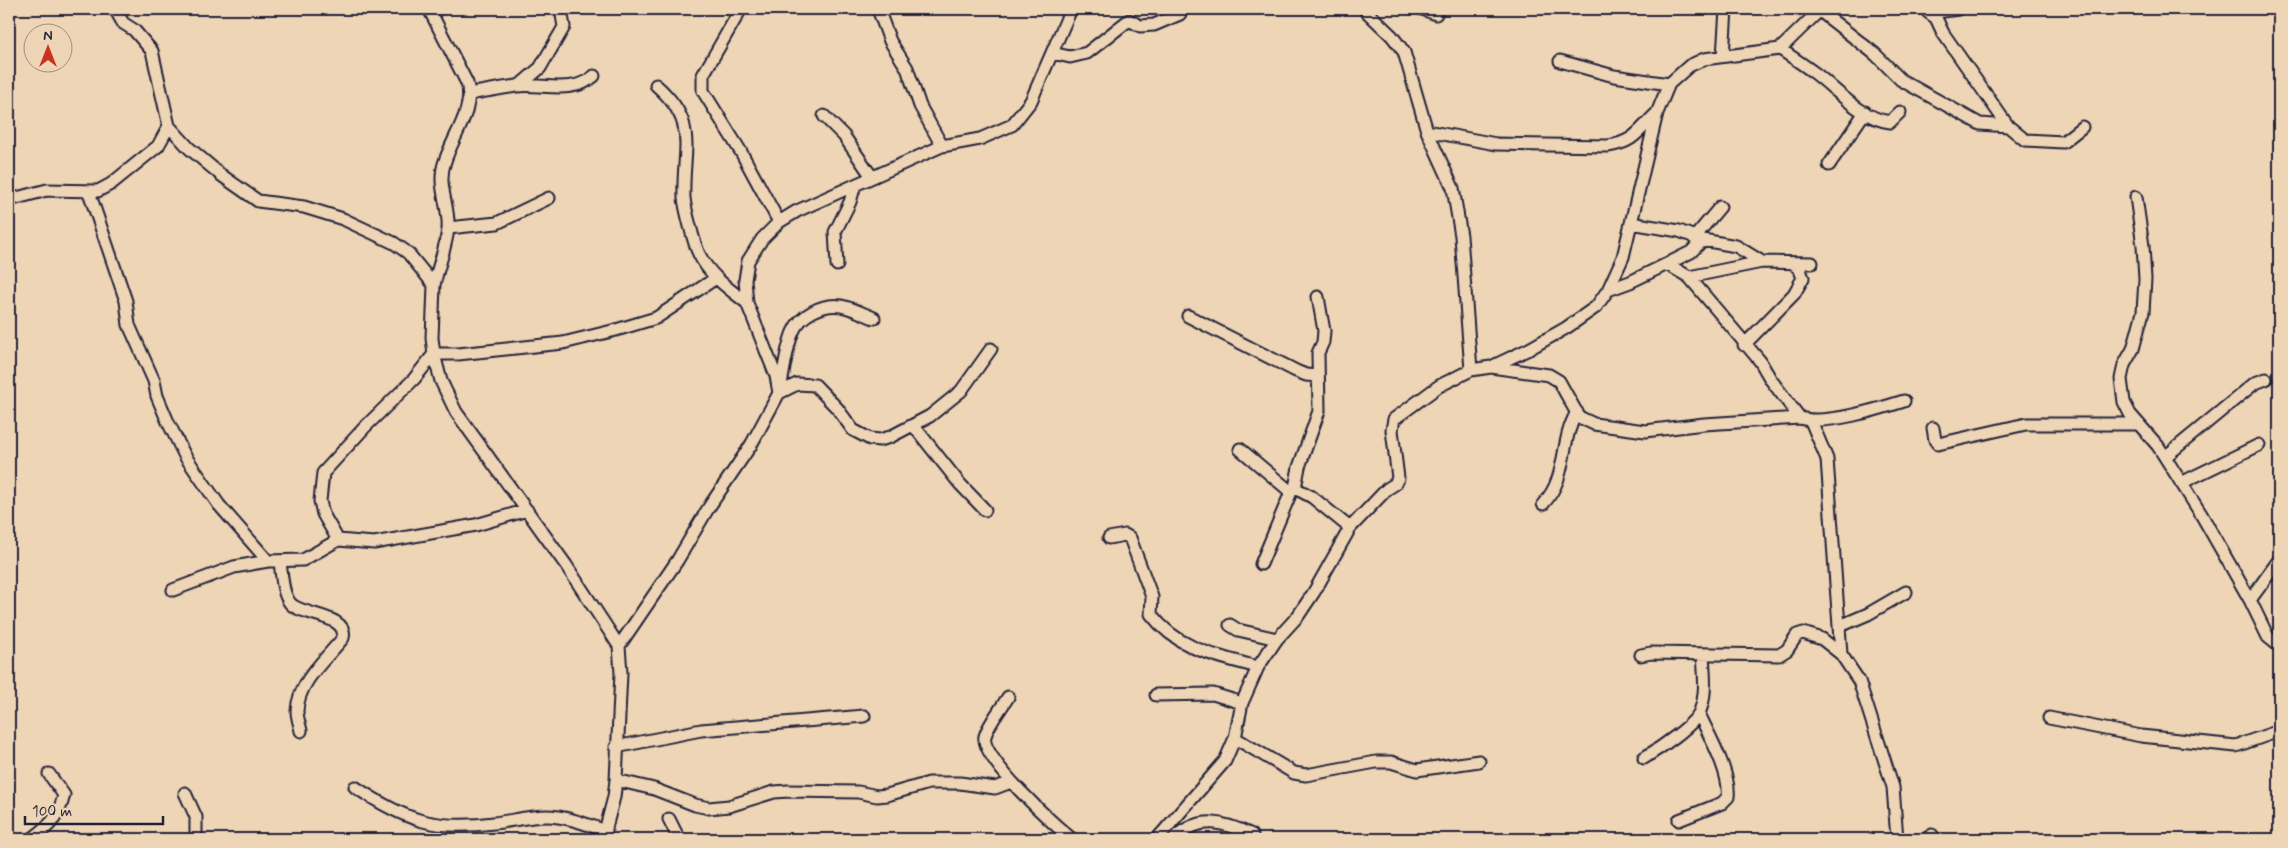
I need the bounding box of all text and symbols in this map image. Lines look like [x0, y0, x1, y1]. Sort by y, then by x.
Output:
north arrow [22, 22, 72, 72]
text: N [43, 27, 53, 45]
scale bar [25, 793, 162, 825]
text: 100 m [32, 802, 72, 822]

